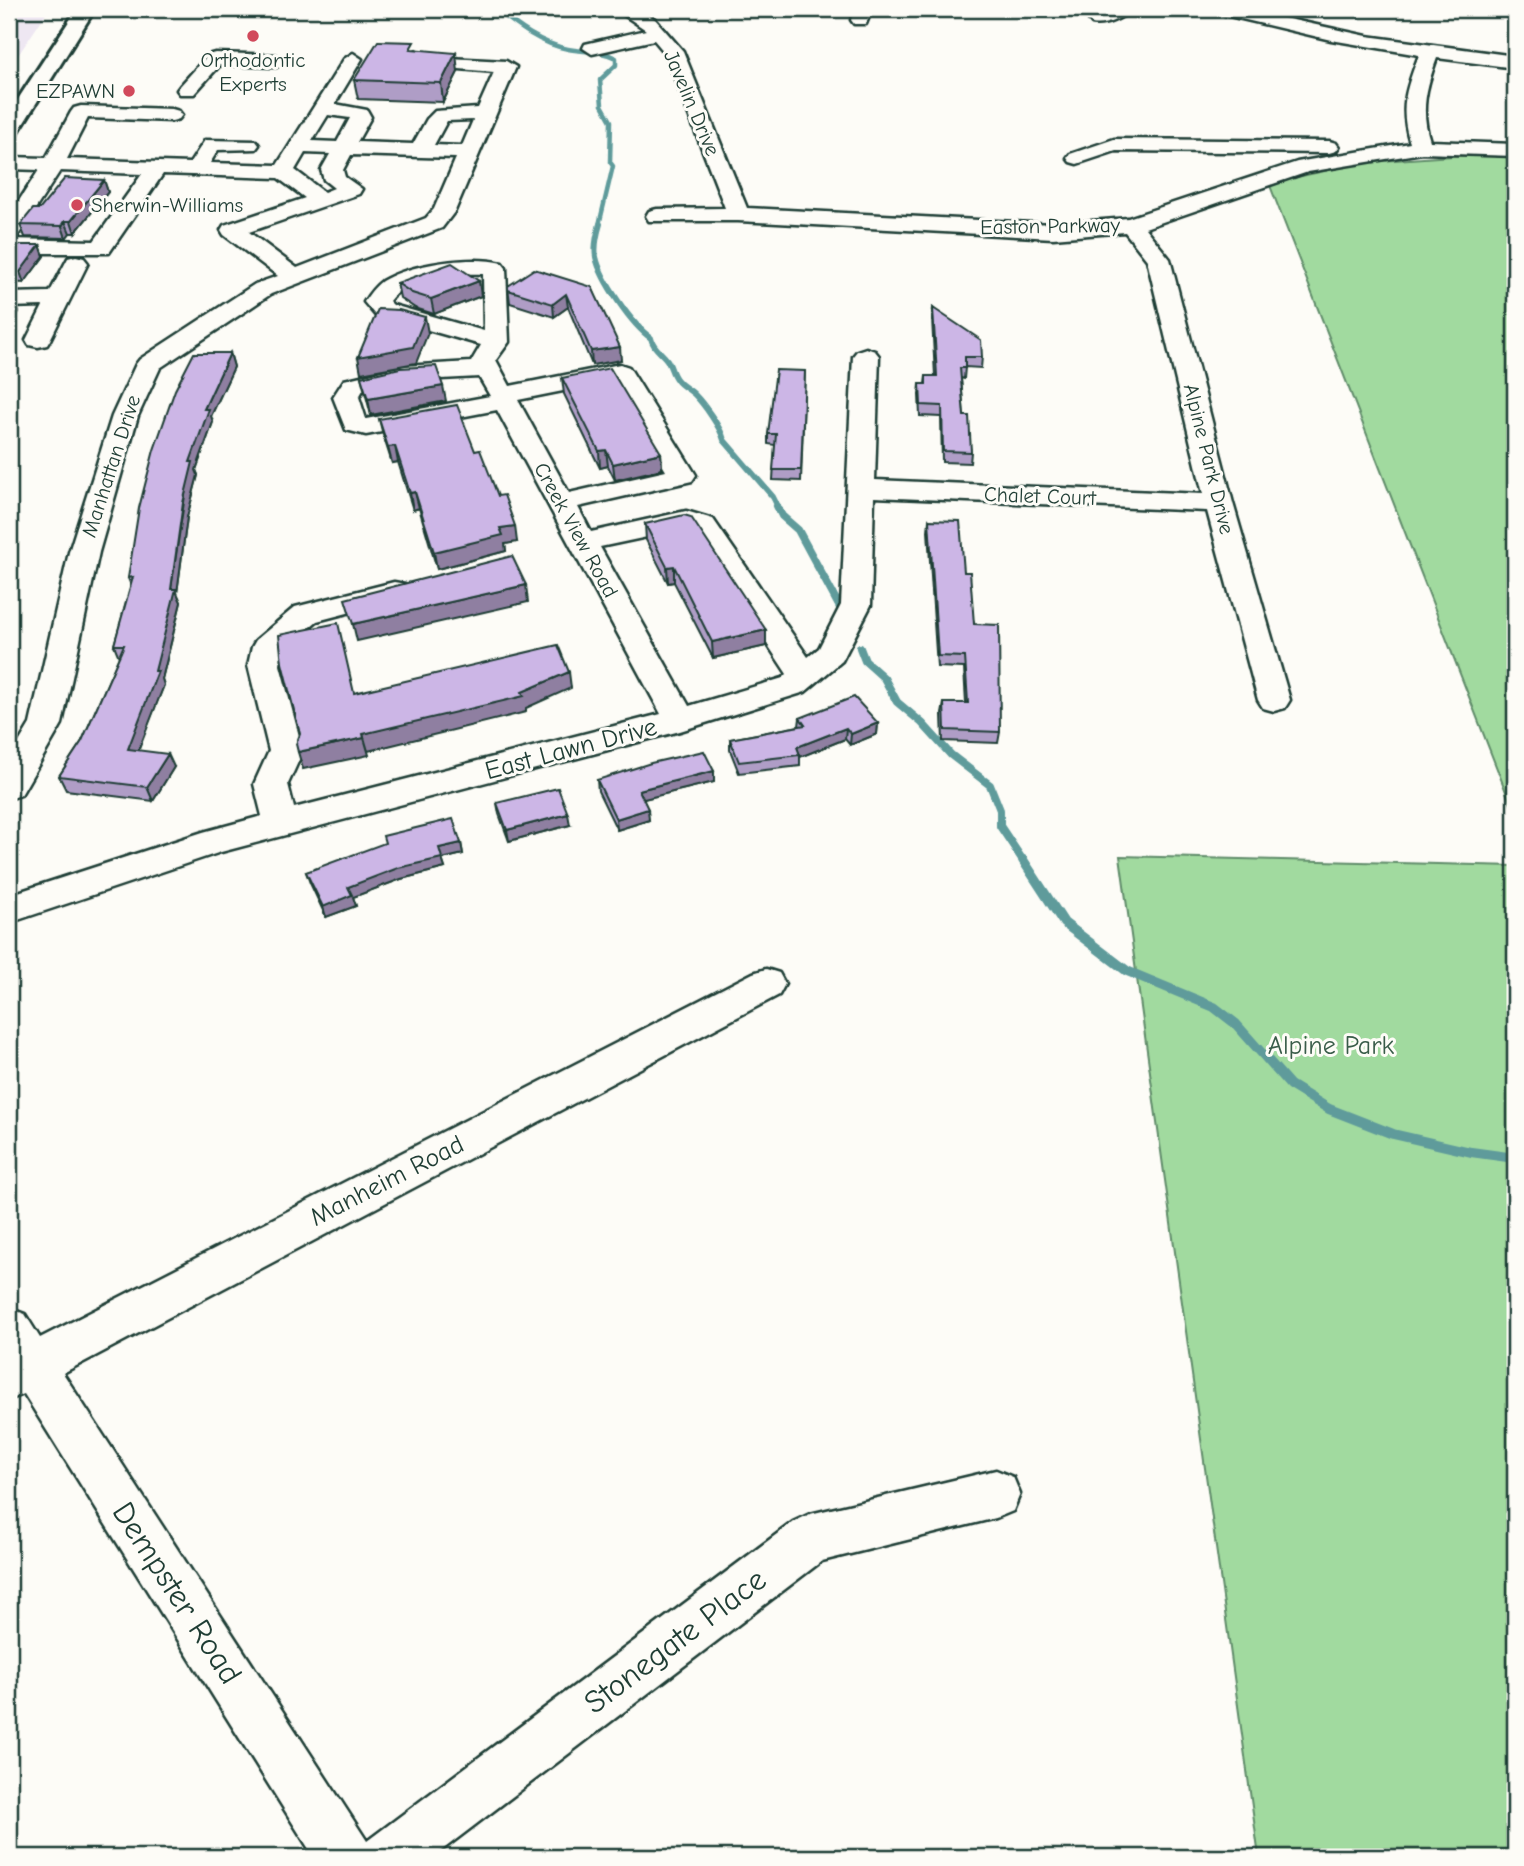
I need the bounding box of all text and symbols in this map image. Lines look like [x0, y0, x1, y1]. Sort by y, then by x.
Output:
marker: Orthodontic Experts [245, 28, 261, 44]
street label: Javelin Drive [659, 47, 725, 159]
place label: Orthodontic Experts [201, 48, 305, 96]
place label: EZPAWN [36, 79, 115, 103]
marker: EZPAWN [121, 83, 137, 99]
place label: Sherwin-Williams [91, 193, 243, 217]
marker: Sherwin-Williams [69, 197, 85, 213]
street label: Easton Parkway [980, 213, 1121, 239]
street label: Alpine Park Drive [1179, 381, 1239, 537]
street label: Manhattan Drive [77, 392, 145, 540]
street label: Creek View Road [529, 458, 623, 602]
street label: Chalet Court [984, 482, 1097, 510]
street label: East Lawn Drive [482, 712, 660, 786]
park label: Alpine Park [1268, 1031, 1395, 1061]
street label: Manheim Road [305, 1129, 469, 1233]
street label: Dempster Road [104, 1495, 250, 1691]
street label: Stonegate Place [577, 1561, 773, 1721]

